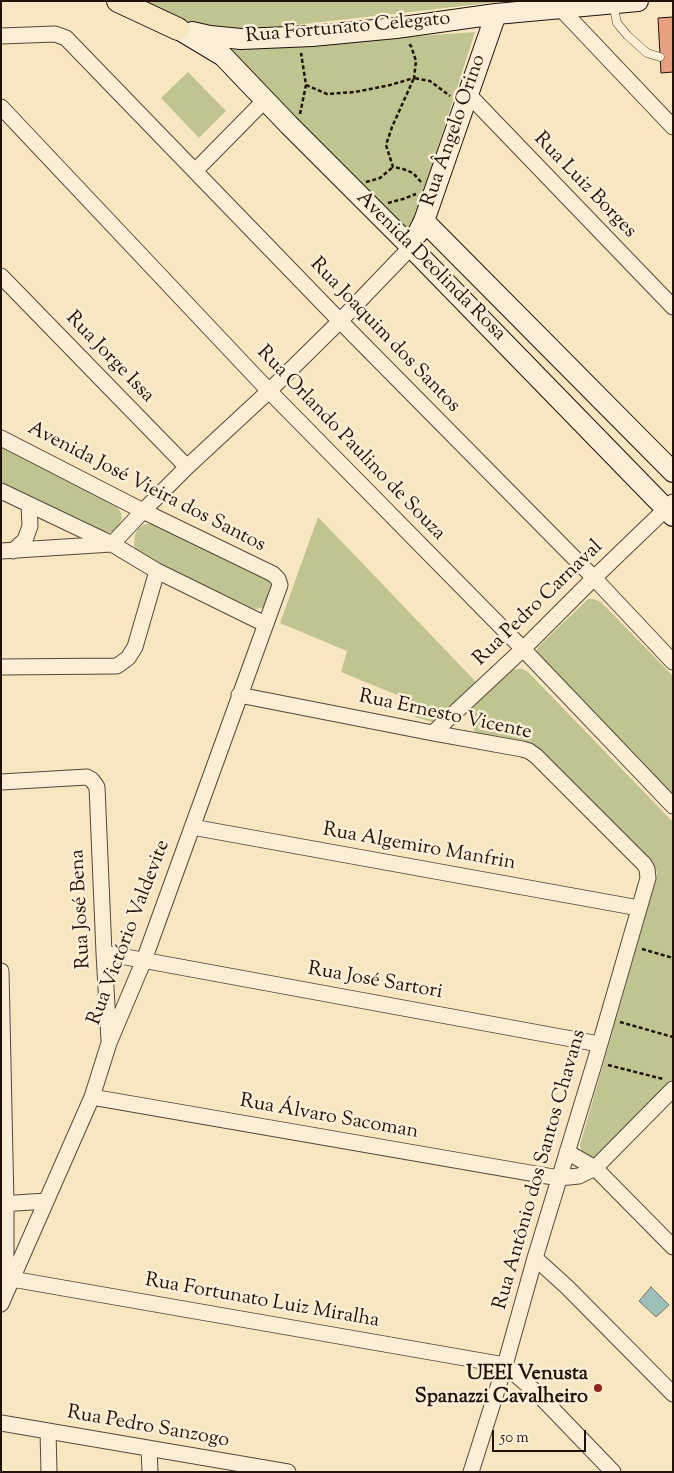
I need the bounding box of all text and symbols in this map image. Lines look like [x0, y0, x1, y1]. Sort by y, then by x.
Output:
street label: Rua Fortunato Celegato [245, 8, 451, 50]
street label: Rua Ângelo Orino [418, 52, 492, 210]
street label: Rua Luiz Borges [528, 128, 640, 244]
street label: Avenida Deolinda Rosa [350, 187, 510, 347]
street label: Rua Joaquim dos Santos [304, 254, 464, 418]
street label: Rua Jorge Issa [59, 307, 159, 409]
street label: Rua Orlando Paulino de Souza [251, 342, 449, 546]
street label: Avenida José Vieira dos Santos [23, 417, 269, 559]
street label: Rua Pedro Carnaval [469, 536, 609, 672]
street label: Rua Ernesto Vicente [356, 686, 534, 746]
street label: Rua Algemiro Manfrin [321, 819, 517, 877]
street label: Rua Victório Valdevite [84, 837, 176, 1029]
street label: Rua José Bena [67, 848, 97, 970]
street label: Rua José Sartori [306, 958, 444, 1006]
street label: Rua Antônio dos Santos Chavans [489, 1027, 593, 1313]
street label: Rua Álvaro Sacoman [238, 1090, 420, 1146]
street label: Rua Fortunato Luiz Miralha [143, 1270, 381, 1334]
place label: UEEI Venusta Spanazzi Cavalheiro [415, 1364, 588, 1411]
marker: UEEI Venusta Spanazzi Cavalheiro [592, 1382, 604, 1394]
street label: Rua Pedro Sanzogo [65, 1402, 231, 1454]
scale bar [494, 1420, 588, 1452]
text: 50 m [500, 1428, 529, 1449]

